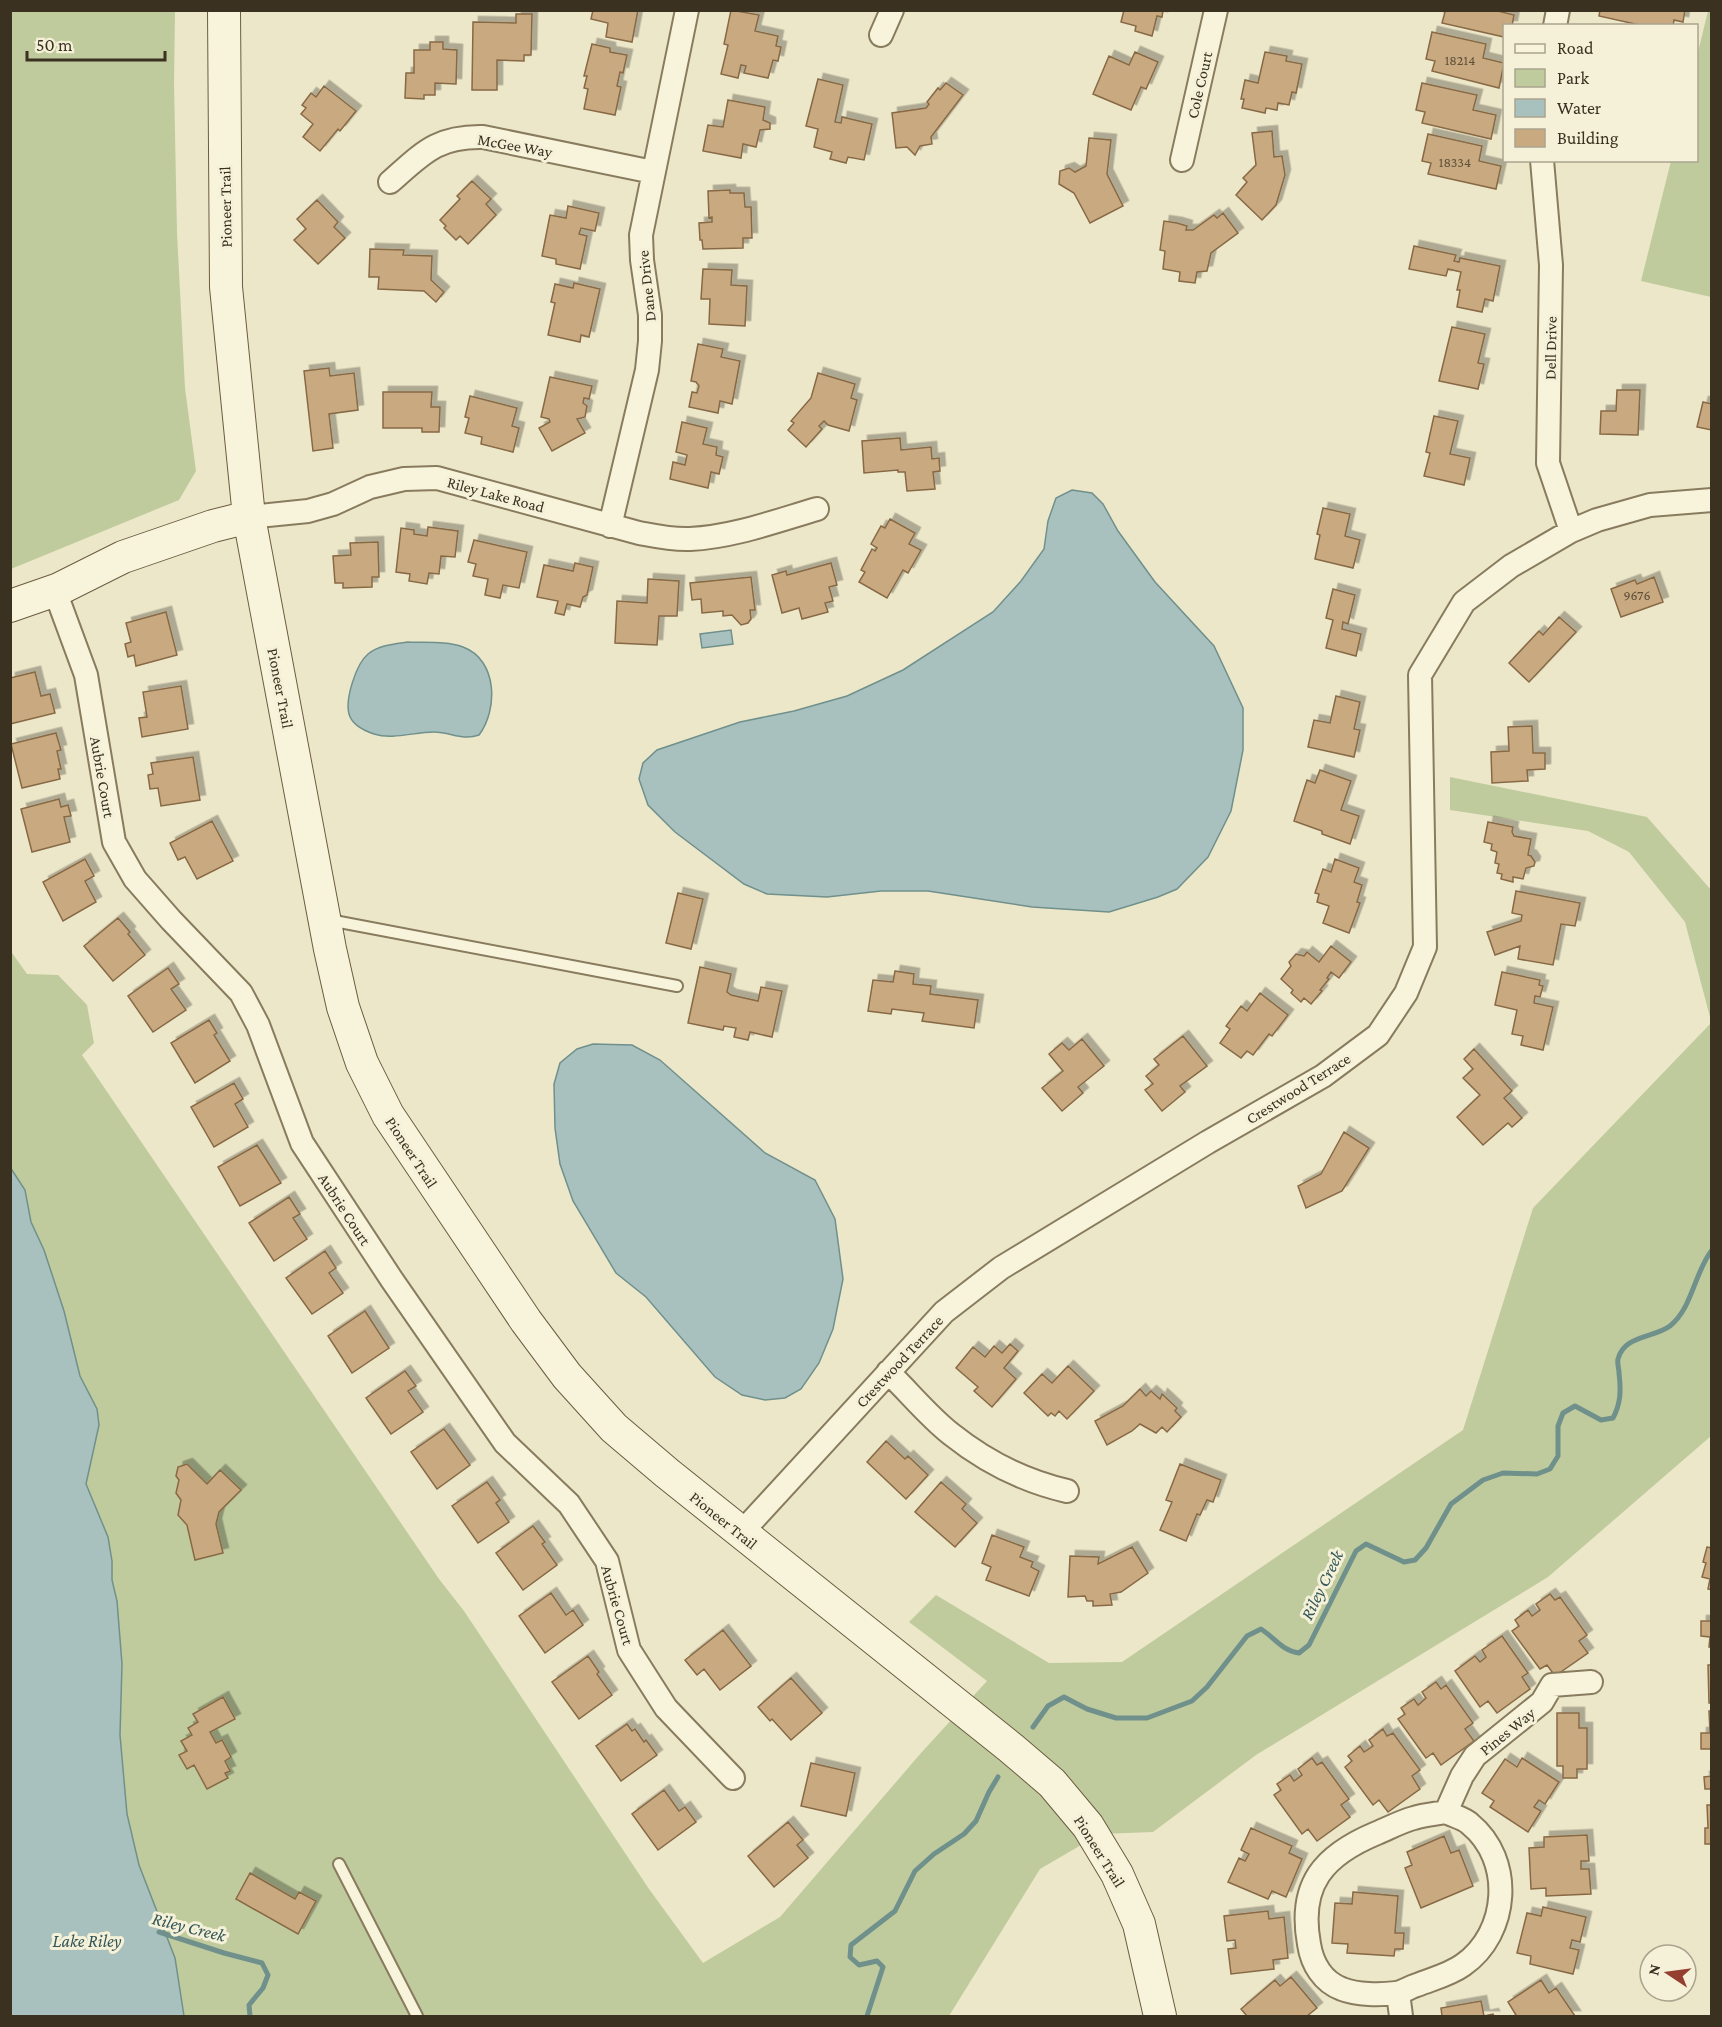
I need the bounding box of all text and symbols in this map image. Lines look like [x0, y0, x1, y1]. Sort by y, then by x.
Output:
scale bar [27, 24, 165, 62]
legend [1503, 24, 1698, 162]
text: 50 m [36, 35, 73, 55]
text: Road [1557, 38, 1594, 58]
street label: Cole Court [1184, 49, 1216, 120]
house number: 18214 [1445, 52, 1475, 68]
text: Park [1557, 68, 1589, 88]
text: Water [1557, 98, 1602, 118]
text: Building [1557, 128, 1619, 148]
street label: McGee Way [476, 131, 554, 162]
house number: 18334 [1439, 154, 1471, 170]
street label: Pioneer Trail [216, 166, 235, 248]
street label: Dane Drive [634, 250, 659, 322]
street label: Dell Drive [1541, 316, 1560, 380]
street label: Riley Lake Road [445, 473, 547, 517]
house number: 9676 [1623, 587, 1651, 603]
street label: Pioneer Trail [264, 647, 297, 730]
street label: Aubrie Court [87, 735, 118, 820]
street label: Crestwood Terrace [1243, 1050, 1353, 1127]
street label: Pioneer Trail [382, 1114, 441, 1191]
street label: Aubrie Court [315, 1170, 375, 1249]
street label: Crestwood Terrace [852, 1312, 946, 1411]
street label: Pioneer Trail [687, 1488, 761, 1553]
water label: Riley Creek [1297, 1546, 1348, 1623]
street label: Aubrie Court [598, 1563, 637, 1648]
street label: Pines Way [1476, 1704, 1539, 1759]
street label: Pioneer Trail [1071, 1812, 1128, 1890]
water label: Riley Creek [150, 1908, 229, 1946]
water label: Lake Riley [53, 1931, 122, 1951]
north arrow [1638, 1943, 1698, 2003]
text: N [1644, 1962, 1663, 1977]

